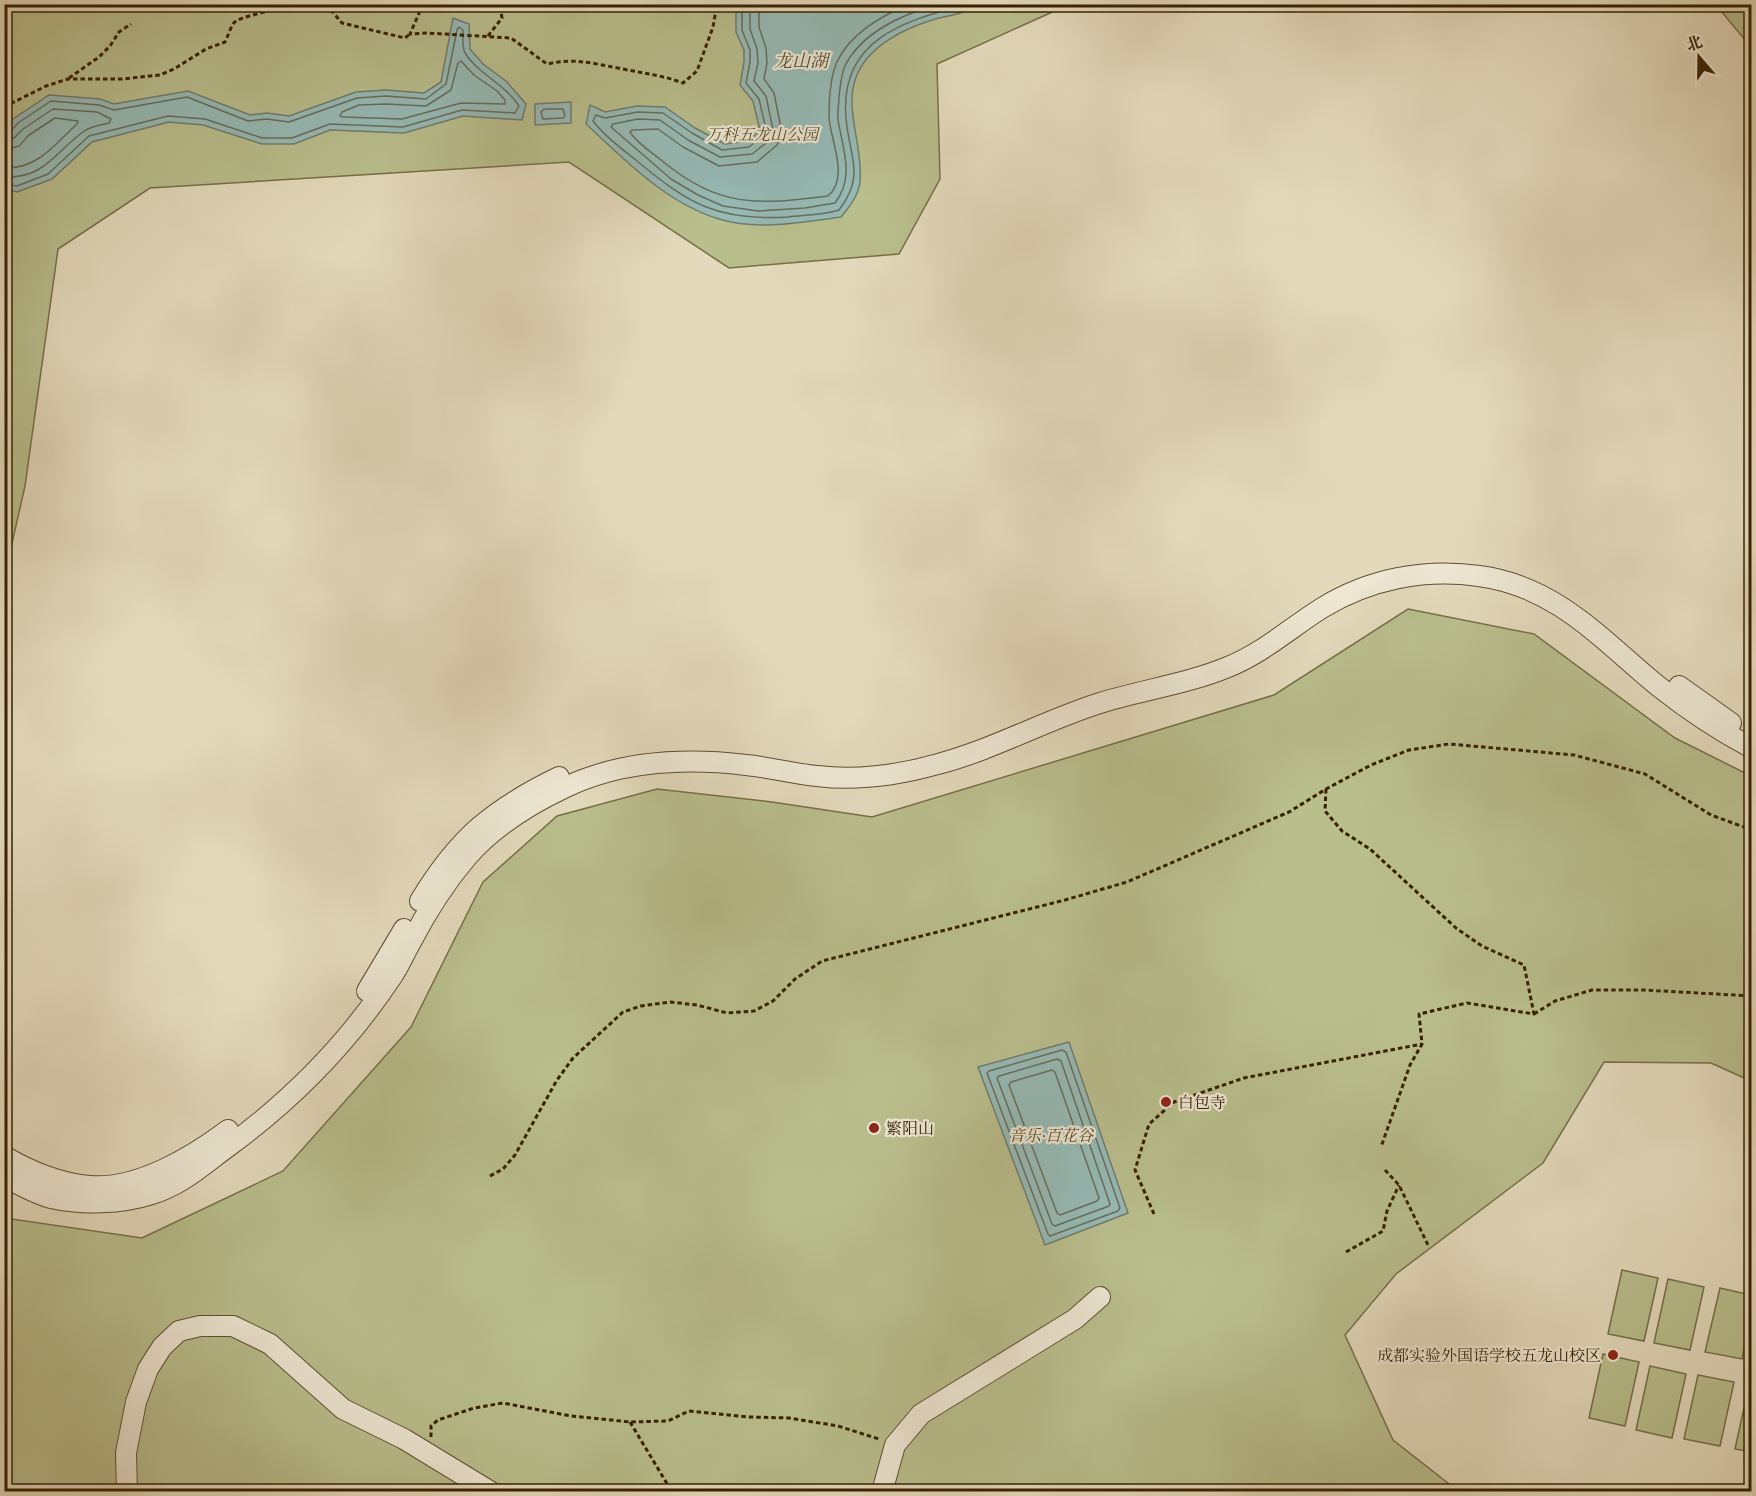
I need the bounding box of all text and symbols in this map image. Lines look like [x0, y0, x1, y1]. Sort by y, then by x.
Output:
north arrow [1669, 27, 1729, 87]
text: 北 [1684, 33, 1705, 55]
water label: 龙山湖 [774, 51, 831, 71]
park label: 万科五龙山公园 [706, 126, 821, 144]
place label: 白包寺 [1178, 1094, 1226, 1112]
marker: 白包寺 [1159, 1095, 1173, 1109]
place label: 繁阳山 [886, 1120, 934, 1138]
marker: 繁阳山 [867, 1121, 881, 1135]
park label: 音乐·百花谷 [1009, 1127, 1094, 1145]
place label: 成都实验外国语学校五龙山校区 [1377, 1347, 1601, 1365]
marker: 成都实验外国语学校五龙山校区 [1606, 1348, 1620, 1362]

